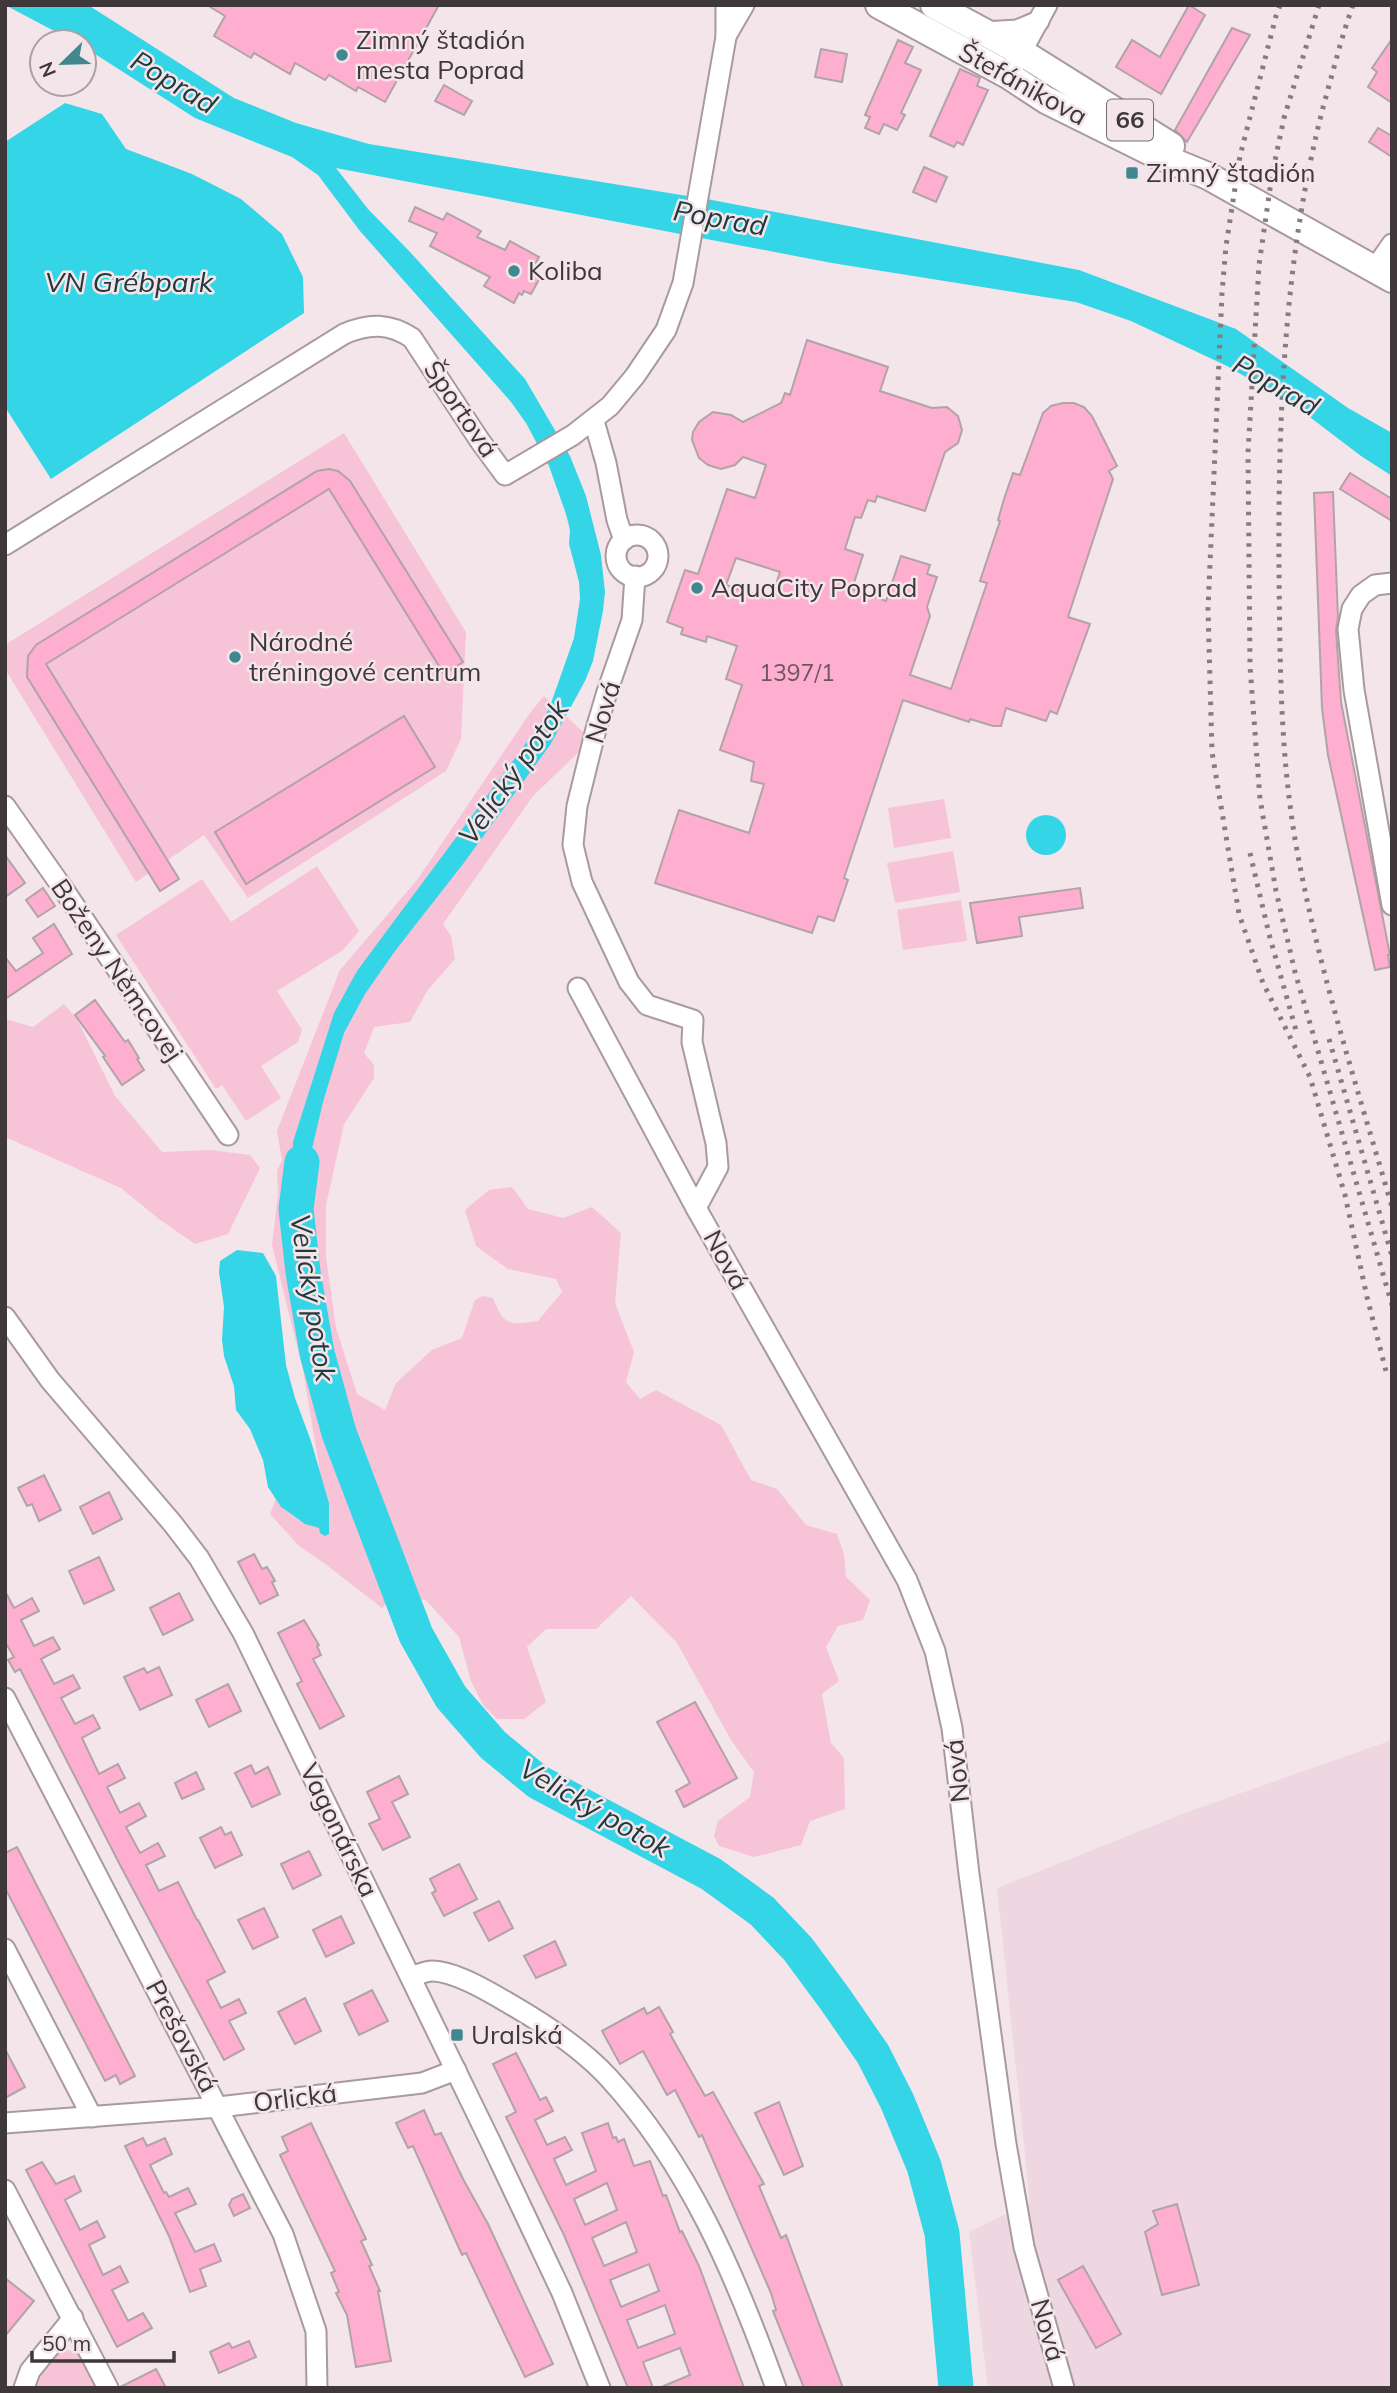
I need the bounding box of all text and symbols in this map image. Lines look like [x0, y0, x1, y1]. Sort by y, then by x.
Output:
place label: Zimný štadión mesta Poprad [356, 23, 526, 86]
north arrow [28, 28, 98, 98]
street label: Štefánikova [953, 35, 1093, 132]
water label: Poprad [125, 42, 224, 121]
marker: Zimný štadión mesta Poprad [334, 47, 350, 63]
text: N [34, 58, 61, 81]
road number: 66 [1107, 100, 1153, 140]
place label: Zimný štadión [1146, 156, 1316, 189]
marker: Zimný štadión [1124, 165, 1140, 181]
water label: Poprad [671, 192, 770, 243]
place label: Koliba [528, 254, 603, 287]
marker: Koliba [506, 263, 522, 279]
water label: VN Grébpark [45, 264, 215, 299]
water label: Poprad [1227, 346, 1326, 423]
street label: Športová [417, 354, 506, 463]
place label: AquaCity Poprad [711, 571, 917, 604]
marker: AquaCity Poprad [689, 580, 705, 596]
place label: Národné tréningové centrum [249, 625, 481, 688]
marker: Národné tréningové centrum [227, 649, 243, 665]
house number: 1397/1 [759, 658, 835, 687]
street label: Nová [577, 677, 628, 747]
water label: Velický potok [450, 691, 576, 851]
street label: Boženy Němcovej [44, 872, 191, 1067]
water label: Velický potok [283, 1212, 344, 1386]
street label: Nová [697, 1224, 756, 1296]
street label: Nová [937, 1738, 976, 1804]
water label: Velický potok [513, 1750, 679, 1866]
street label: Vagonárska [293, 1758, 386, 1902]
street label: Prešovská [139, 1974, 226, 2098]
place label: Uralská [471, 2018, 563, 2051]
marker: Uralská [449, 2027, 465, 2043]
street label: Orlická [251, 2076, 339, 2119]
street label: Nová [1024, 2295, 1073, 2365]
scale bar [32, 2320, 173, 2364]
text: 50 m [42, 2330, 91, 2356]

